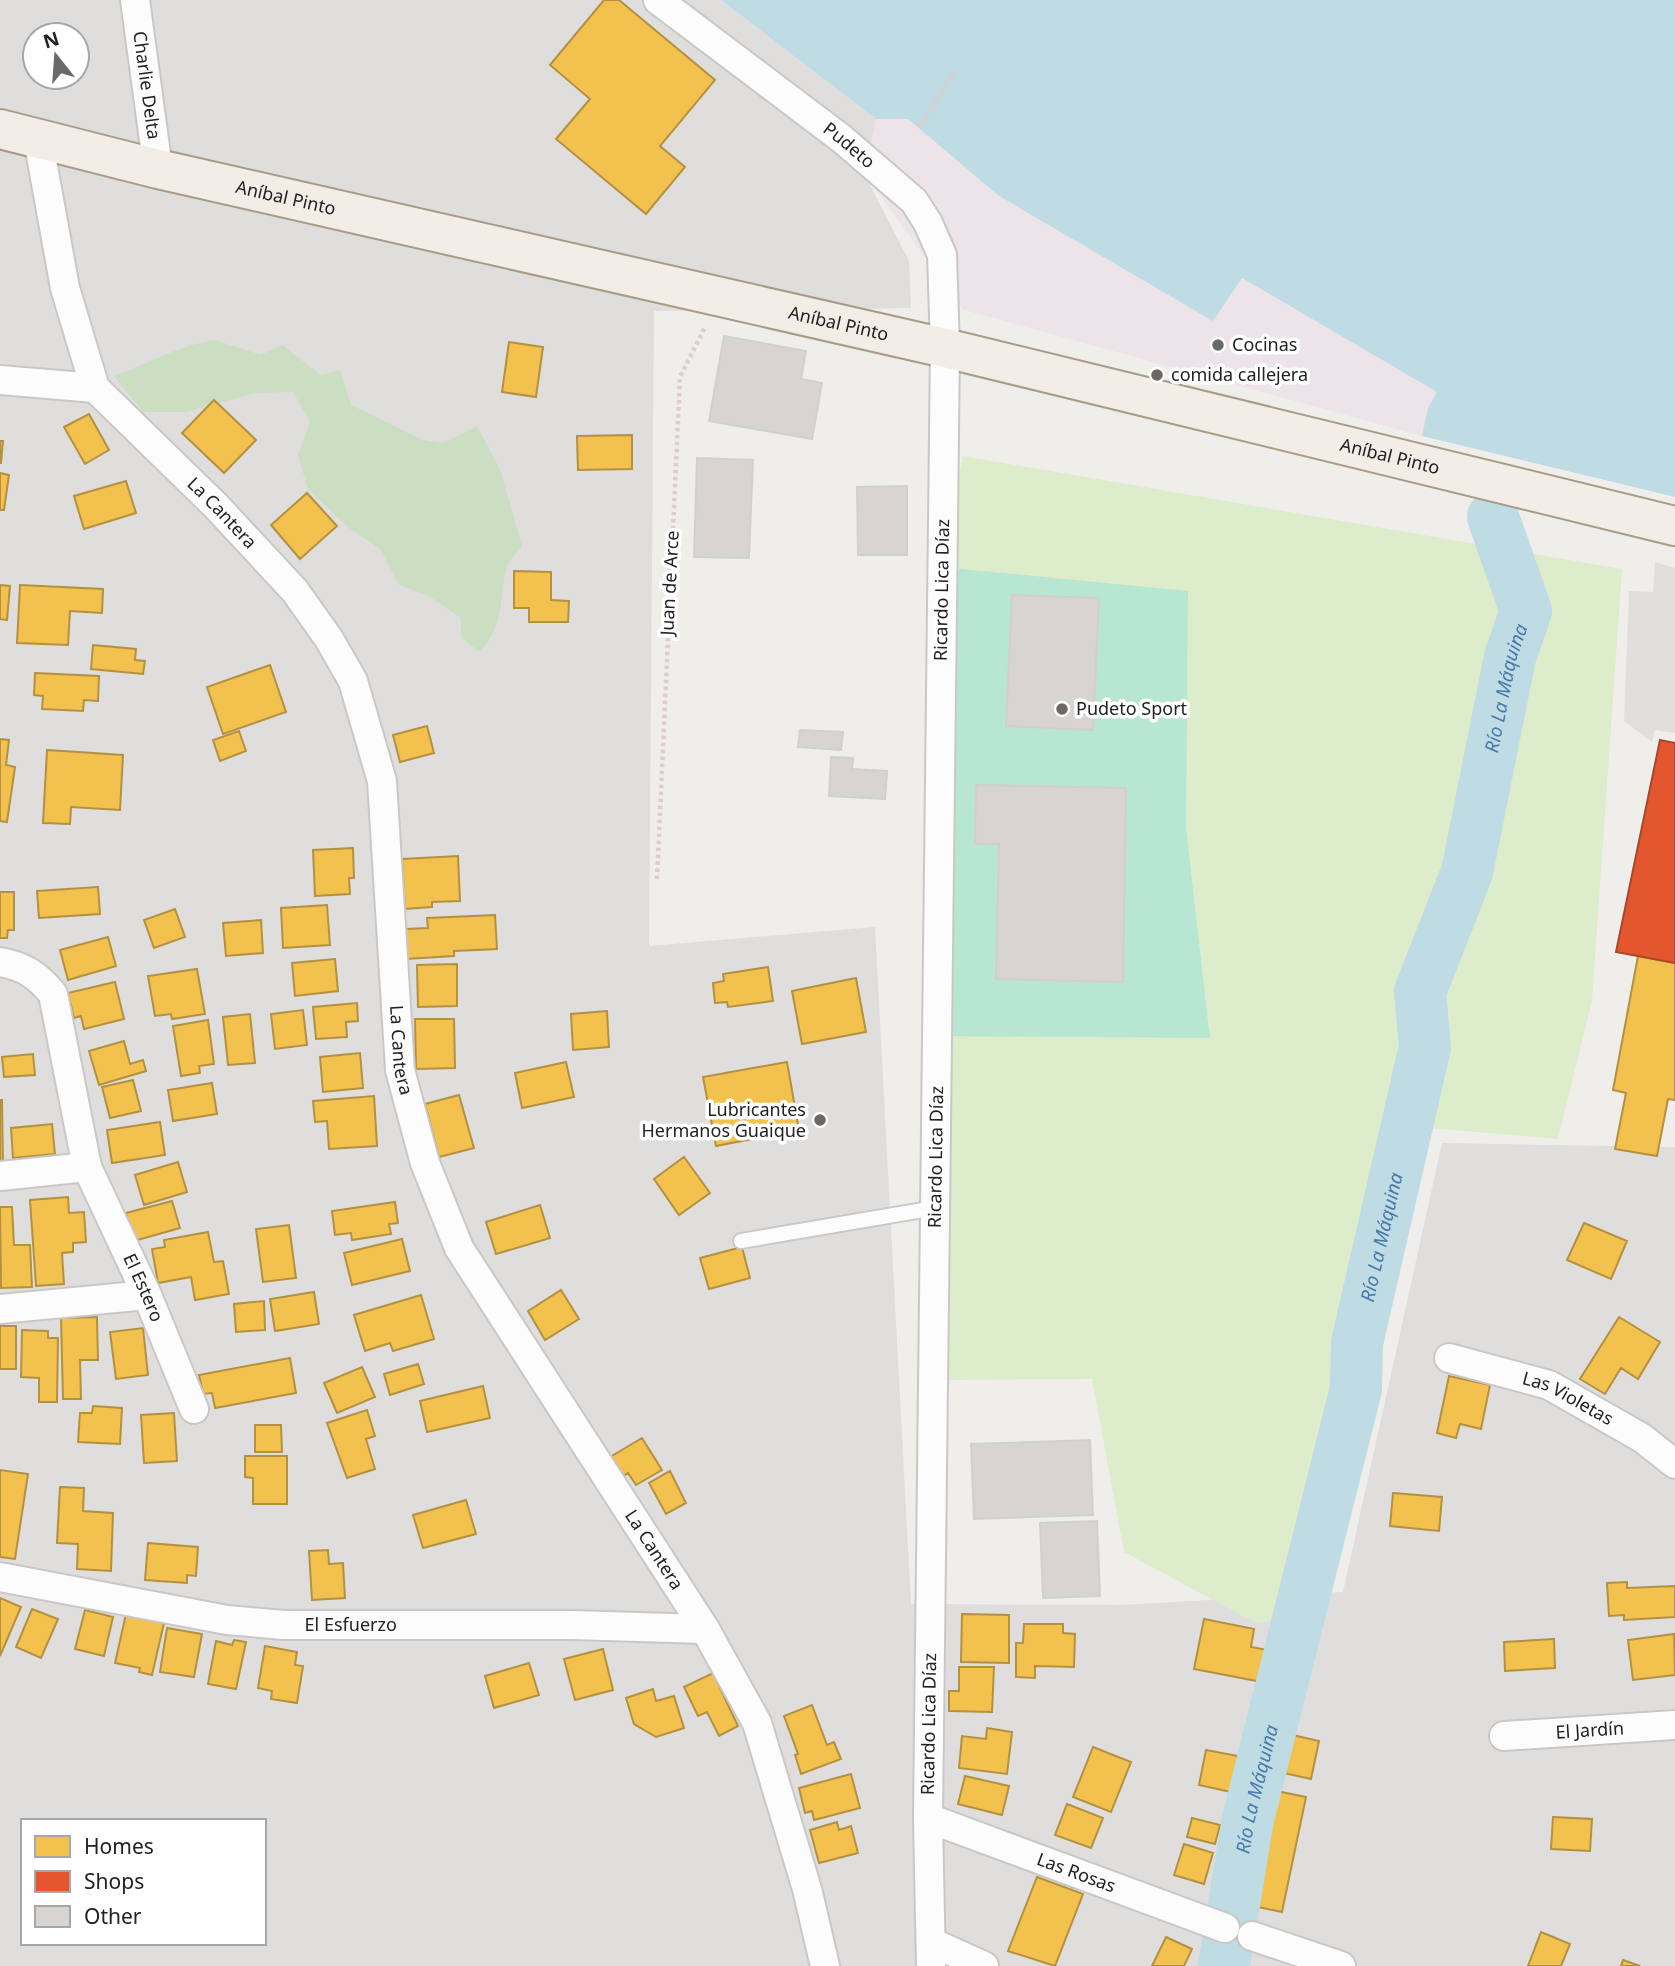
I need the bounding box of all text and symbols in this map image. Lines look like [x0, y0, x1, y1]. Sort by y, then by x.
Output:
north arrow [21, 21, 91, 91]
text: N [40, 25, 62, 54]
street label: Charlie Delta [128, 30, 167, 141]
street label: Pudeto [819, 116, 881, 173]
street label: Aníbal Pinto [234, 174, 338, 220]
street label: Aníbal Pinto [787, 300, 891, 346]
place label: Cocinas [1232, 332, 1297, 356]
marker: Cocinas [1210, 337, 1226, 353]
place label: comida callejera [1171, 362, 1308, 386]
marker: comida callejera [1149, 367, 1165, 383]
street label: Aníbal Pinto [1338, 432, 1442, 479]
street label: La Cantera [182, 471, 263, 553]
street label: Ricardo Lica Díaz [928, 519, 954, 661]
street label: Juan de Arce [654, 530, 684, 638]
water label: Río La Máquina [1478, 620, 1534, 755]
place label: Pudeto Sport [1076, 696, 1188, 720]
marker: Pudeto Sport [1054, 701, 1070, 717]
street label: La Cantera [385, 1004, 419, 1098]
street label: Ricardo Lica Díaz [922, 1086, 948, 1228]
place label: Lubricantes Hermanos Guaique [642, 1097, 806, 1142]
marker: Lubricantes Hermanos Guaique [812, 1112, 828, 1128]
water label: Río La Máquina [1354, 1170, 1409, 1304]
street label: El Estero [118, 1249, 170, 1325]
street label: Las Violetas [1520, 1365, 1618, 1430]
street label: La Cantera [620, 1505, 689, 1594]
street label: El Esfuerzo [305, 1612, 397, 1636]
street label: Ricardo Lica Díaz [915, 1653, 941, 1795]
street label: El Jardín [1555, 1715, 1625, 1744]
water label: Río La Máquina [1230, 1722, 1284, 1855]
legend [21, 1819, 266, 1945]
text: Homes [84, 1832, 154, 1860]
street label: Las Rosas [1034, 1846, 1119, 1897]
text: Shops [84, 1867, 144, 1895]
text: Other [84, 1902, 142, 1930]

